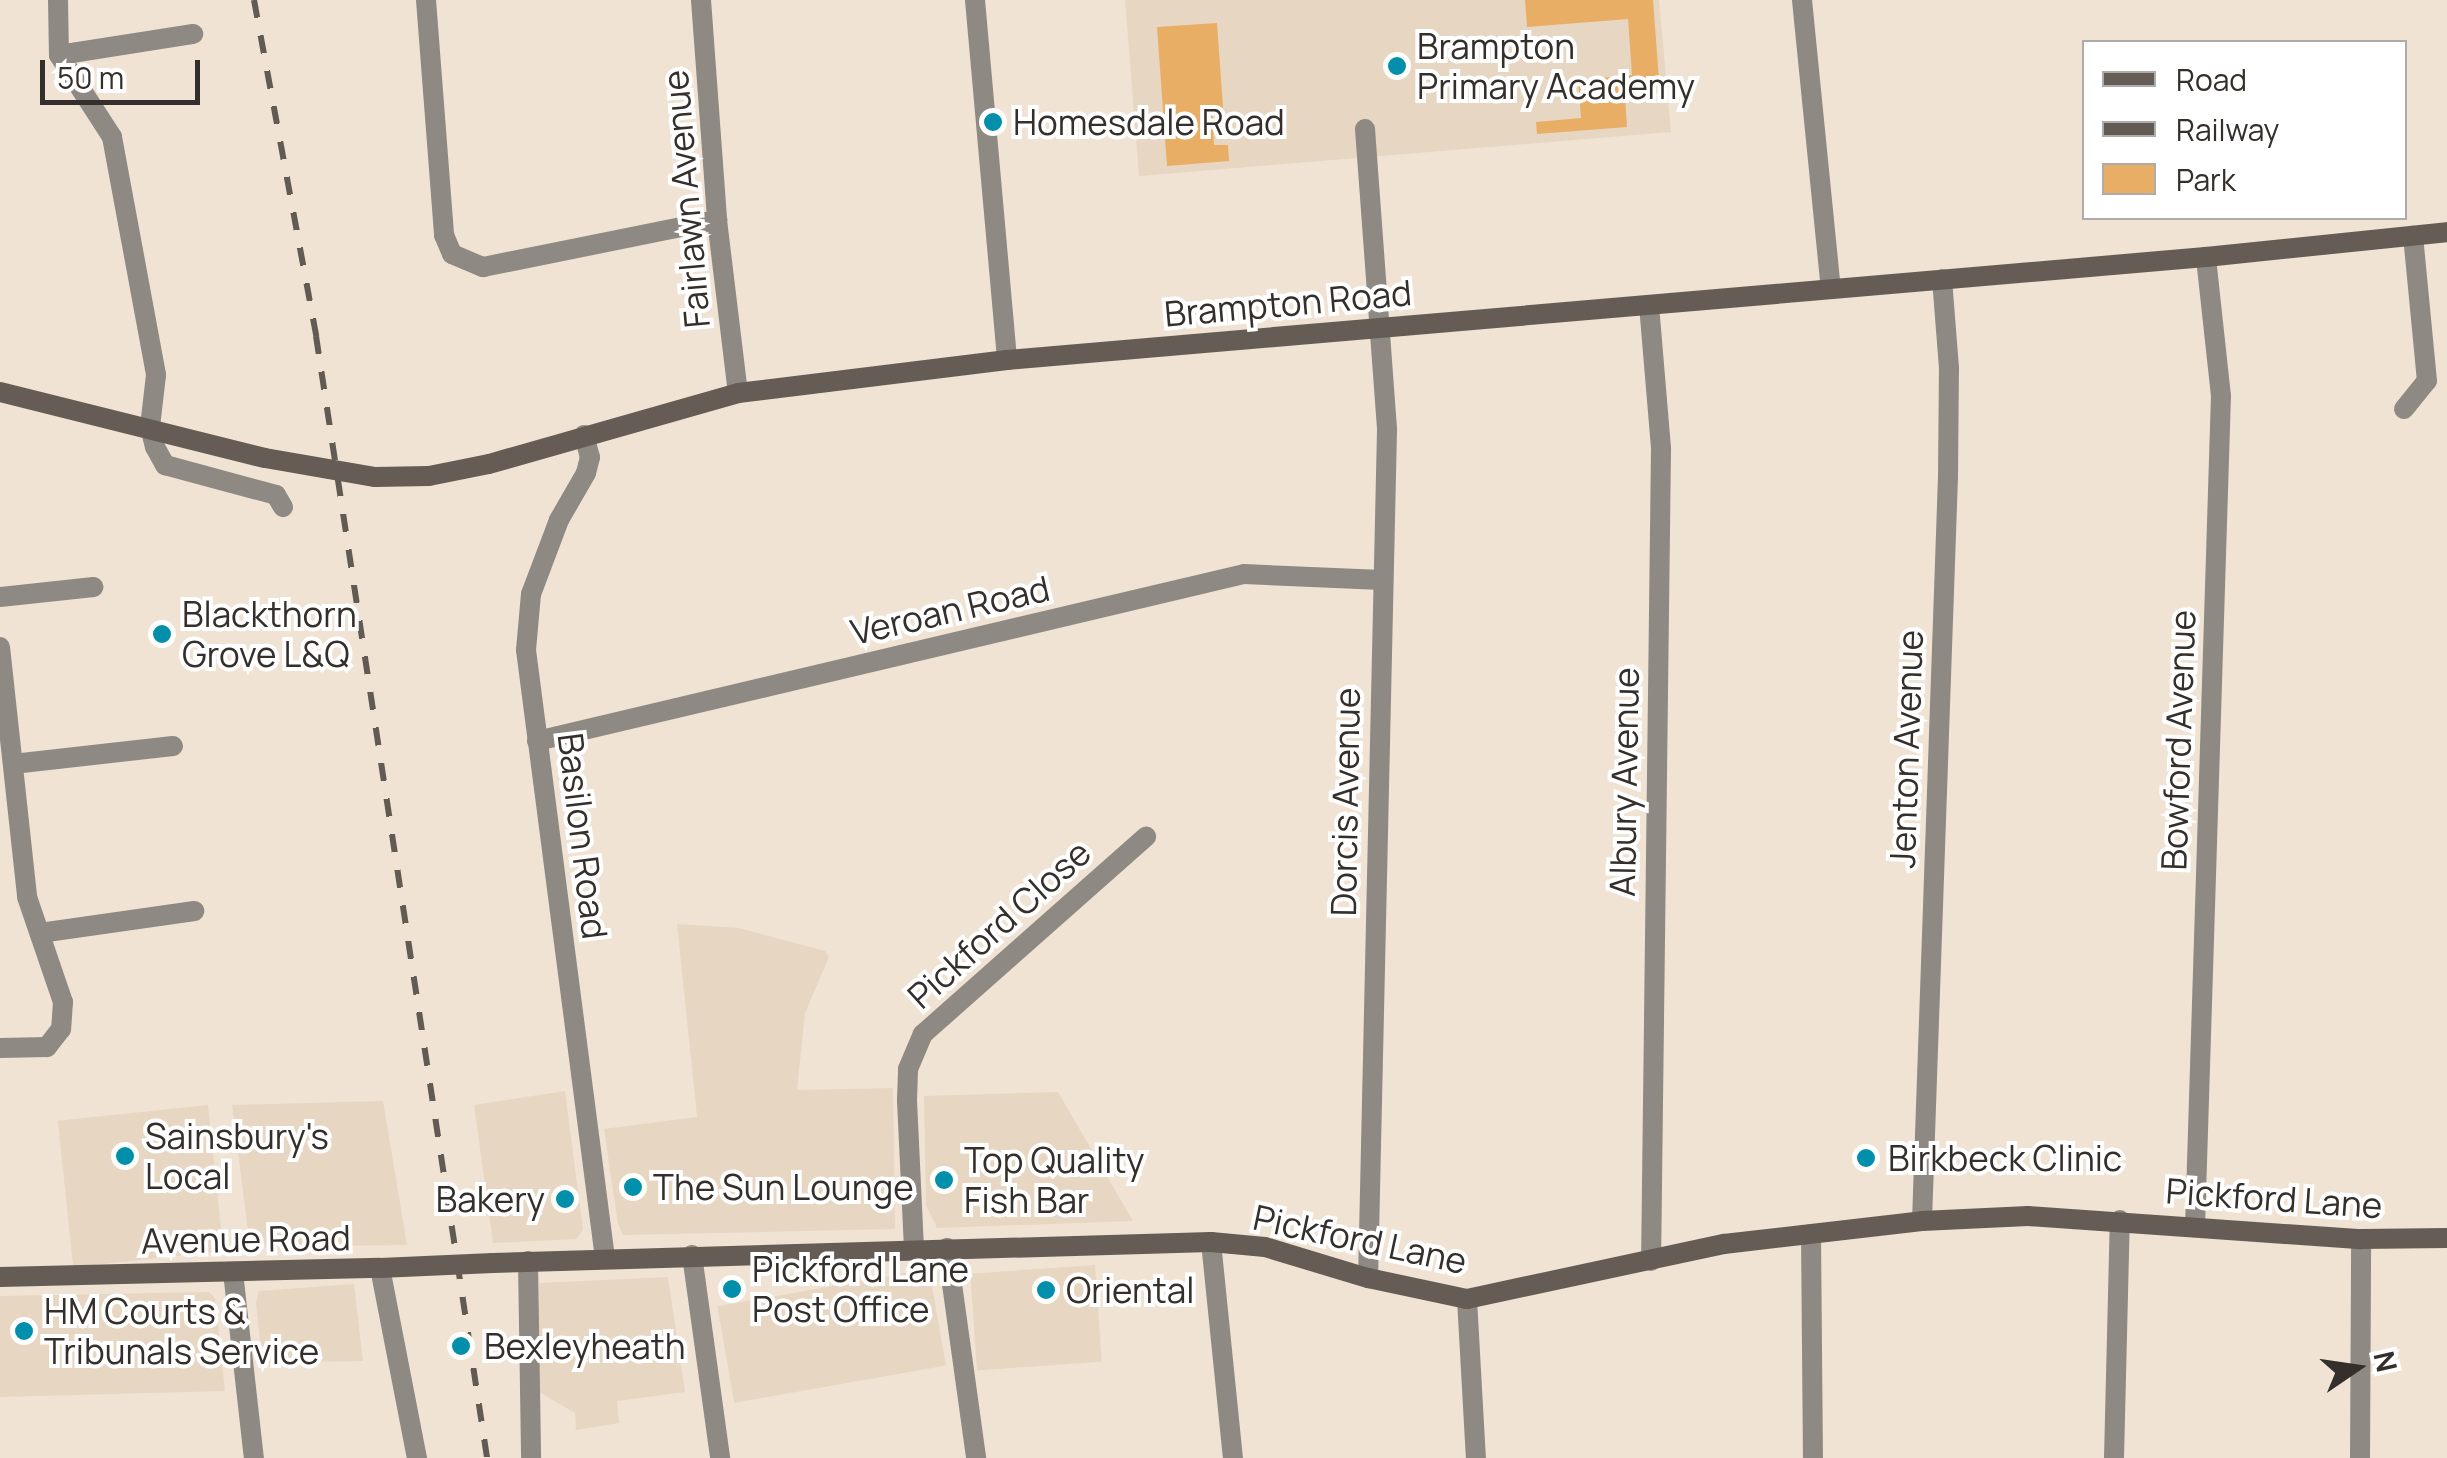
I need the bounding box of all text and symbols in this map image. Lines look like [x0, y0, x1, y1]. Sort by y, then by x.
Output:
place label: Brampton Primary Academy [1417, 25, 1695, 107]
scale bar [45, 40, 205, 102]
legend [2082, 40, 2407, 220]
marker: Brampton Primary Academy [1386, 55, 1408, 77]
text: 50 m [57, 57, 124, 98]
text: Road [2176, 59, 2247, 100]
street label: Fairlawn Avenue [654, 68, 718, 330]
place label: Homesdale Road [1013, 101, 1285, 143]
text: Railway [2176, 109, 2279, 150]
marker: Homesdale Road [982, 111, 1004, 133]
text: Park [2176, 159, 2236, 200]
street label: Brampton Road [1163, 271, 1413, 335]
street label: Veroan Road [847, 567, 1053, 653]
place label: Blackthorn Grove L&Q [182, 593, 357, 675]
street label: Bowford Avenue [2152, 609, 2204, 871]
marker: Blackthorn Grove L&Q [151, 623, 173, 645]
street label: Jenton Avenue [1881, 629, 1931, 869]
street label: Albury Avenue [1601, 667, 1647, 897]
street label: Dorcis Avenue [1322, 687, 1368, 917]
street label: Basilon Road [550, 731, 616, 941]
street label: Pickford Close [899, 831, 1099, 1017]
place label: Sainsbury's Local [145, 1115, 329, 1197]
place label: Birkbeck Clinic [1888, 1137, 2122, 1179]
place label: Top Quality Fish Bar [964, 1139, 1144, 1221]
marker: Sainsbury's Local [114, 1145, 136, 1167]
marker: Birkbeck Clinic [1853, 1145, 1879, 1171]
place label: The Sun Lounge [653, 1166, 914, 1208]
marker: Top Quality Fish Bar [933, 1169, 955, 1191]
street label: Pickford Lane [2164, 1169, 2384, 1227]
marker: The Sun Lounge [622, 1176, 644, 1198]
place label: Bakery [436, 1178, 545, 1220]
marker: Bakery [554, 1188, 576, 1210]
street label: Pickford Lane [1250, 1196, 1470, 1282]
street label: Avenue Road [141, 1216, 351, 1262]
place label: Pickford Lane Post Office [752, 1248, 969, 1330]
place label: Oriental [1066, 1269, 1194, 1311]
marker: Pickford Lane Post Office [721, 1278, 743, 1300]
marker: Oriental [1035, 1279, 1057, 1301]
place label: HM Courts & Tribunals Service [44, 1290, 319, 1372]
north arrow [2307, 1318, 2407, 1418]
marker: HM Courts & Tribunals Service [13, 1320, 35, 1342]
place label: Bexleyheath [484, 1325, 686, 1367]
marker: Bexleyheath [448, 1333, 474, 1359]
text: N [2365, 1347, 2407, 1375]

